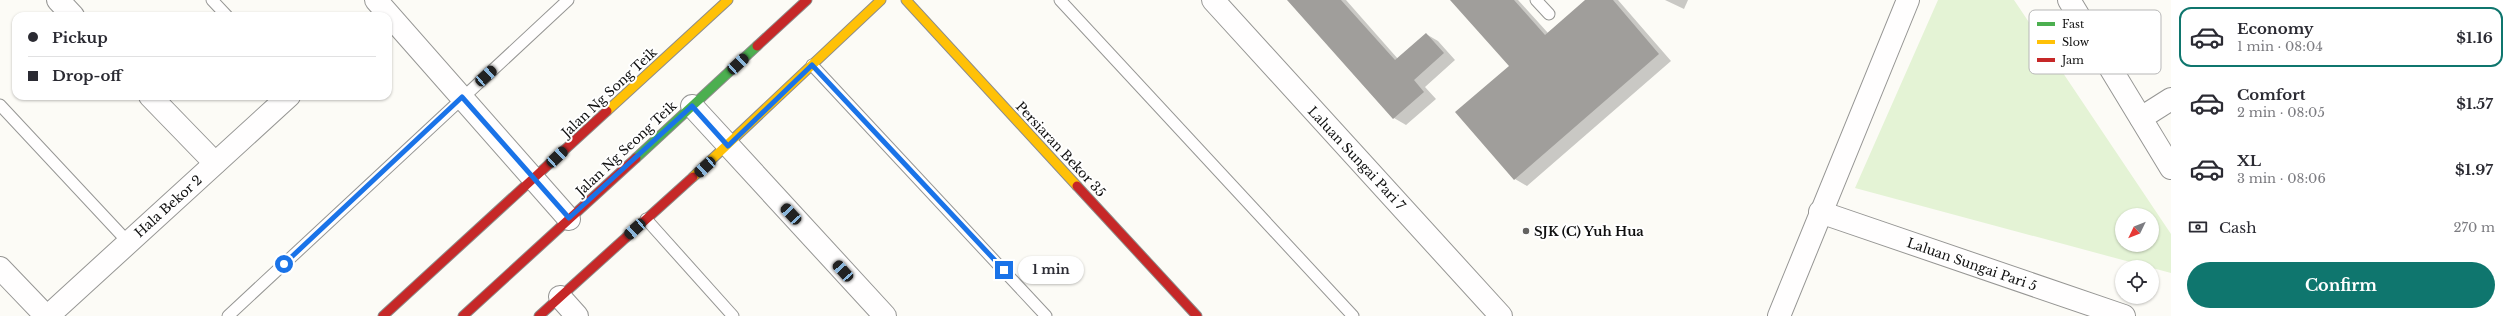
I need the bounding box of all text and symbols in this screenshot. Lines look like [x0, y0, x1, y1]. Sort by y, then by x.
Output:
legend [2029, 10, 2161, 74]
text: Fast [2062, 17, 2085, 31]
icon: car [2189, 19, 2225, 55]
text: Economy [2237, 19, 2314, 38]
text: Pickup [52, 28, 108, 47]
text: $1.16 [2456, 28, 2493, 47]
text: Slow [2062, 35, 2090, 49]
text: 1 min · 08:04 [2237, 38, 2323, 55]
street label: Jalan Ng Song Teik [557, 44, 661, 142]
car [725, 51, 751, 77]
text: Jam [2060, 53, 2084, 67]
car [473, 64, 499, 88]
text: Drop-off [52, 66, 122, 85]
icon: car [2189, 85, 2225, 121]
text: Comfort [2237, 85, 2305, 104]
text: $1.57 [2456, 94, 2493, 113]
street label: Jalan Ng Seong Teik [571, 97, 680, 201]
street label: Persiaran Bekor 35 [1012, 98, 1109, 201]
street label: Laluan Sungai Pari 7 [1304, 103, 1409, 214]
text: 2 min · 08:05 [2237, 104, 2325, 121]
car [544, 144, 570, 170]
icon: car [2189, 151, 2225, 187]
text: XL [2237, 151, 2261, 170]
car [692, 155, 718, 179]
text: $1.97 [2455, 160, 2493, 179]
text: 3 min · 08:06 [2237, 170, 2326, 187]
street label: Hala Bekor 2 [131, 172, 206, 241]
car [778, 201, 804, 227]
north arrow [2115, 208, 2159, 252]
map controls [2115, 208, 2159, 304]
icon: cash [2187, 216, 2209, 238]
car [622, 217, 648, 241]
text: Cash [2219, 218, 2256, 237]
text: 270 m [2454, 219, 2495, 236]
place label: SJK (C) Yuh Hua [1534, 223, 1644, 240]
marker: SJK (C) Yuh Hua [1521, 226, 1531, 236]
street label: Laluan Sungai Pari 5 [1905, 234, 2039, 295]
route start [275, 255, 293, 273]
callout: 1 min [1018, 256, 1084, 284]
car [831, 258, 855, 284]
button: locate [2115, 260, 2159, 304]
route end [995, 261, 1013, 279]
text: 1 min [1032, 261, 1070, 278]
button: Confirm [2187, 262, 2495, 308]

